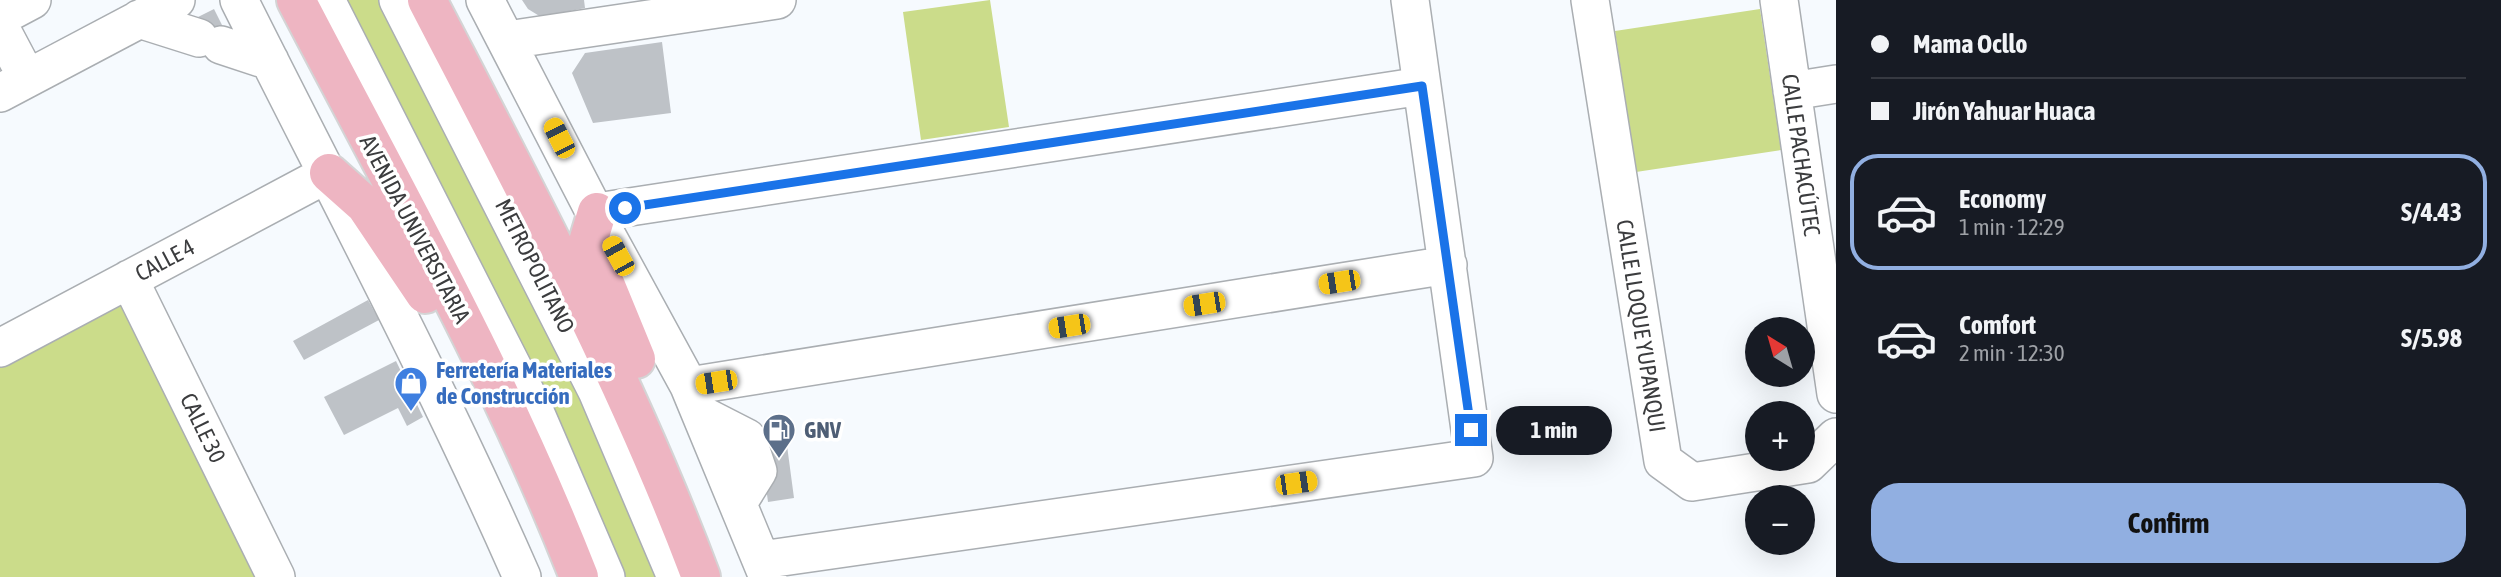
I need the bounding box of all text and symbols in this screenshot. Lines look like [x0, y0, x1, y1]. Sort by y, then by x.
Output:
text: Mama Ocllo [1913, 29, 2027, 59]
street label: CALLE PACHACÚTEC [1777, 72, 1825, 238]
text: Jirón Yahuar Huaca [1913, 96, 2095, 126]
car [541, 115, 578, 161]
street label: AVENIDA UNIVERSITARIA [355, 131, 476, 328]
icon: car [1875, 181, 1938, 244]
text: Economy [1959, 184, 2046, 214]
route start [609, 192, 641, 224]
street label: METROPOLITANO [490, 195, 580, 337]
text: S/4.43 [2401, 197, 2462, 227]
text: 1 min · 12:29 [1959, 214, 2065, 240]
street label: CALLE LLOQUE YUPANQUI [1611, 218, 1671, 434]
car [599, 233, 638, 279]
street label: CALLE 4 [131, 234, 199, 286]
car [1317, 268, 1362, 296]
car [1182, 290, 1227, 318]
icon: car [1875, 307, 1938, 370]
text: Comfort [1959, 310, 2036, 340]
car [1047, 312, 1092, 340]
north arrow [1745, 317, 1815, 387]
map controls [1745, 317, 1815, 555]
text: S/5.98 [2401, 323, 2462, 353]
text: 2 min · 12:30 [1959, 340, 2065, 366]
place label: Ferretería Materiales de Construcción [436, 357, 612, 409]
shop icon: Ferretería Materiales de Construcción [392, 364, 430, 413]
car [694, 368, 739, 396]
street label: CALLE 30 [175, 389, 231, 467]
button: + [1745, 401, 1815, 471]
callout: 1 min [1496, 406, 1611, 454]
fuel station icon: GNV [760, 411, 798, 460]
route end [1455, 414, 1487, 446]
place label: GNV [804, 417, 842, 443]
text: 1 min [1531, 417, 1577, 443]
car [1274, 470, 1319, 496]
button: Confirm [1871, 483, 2466, 563]
button: − [1745, 485, 1815, 555]

